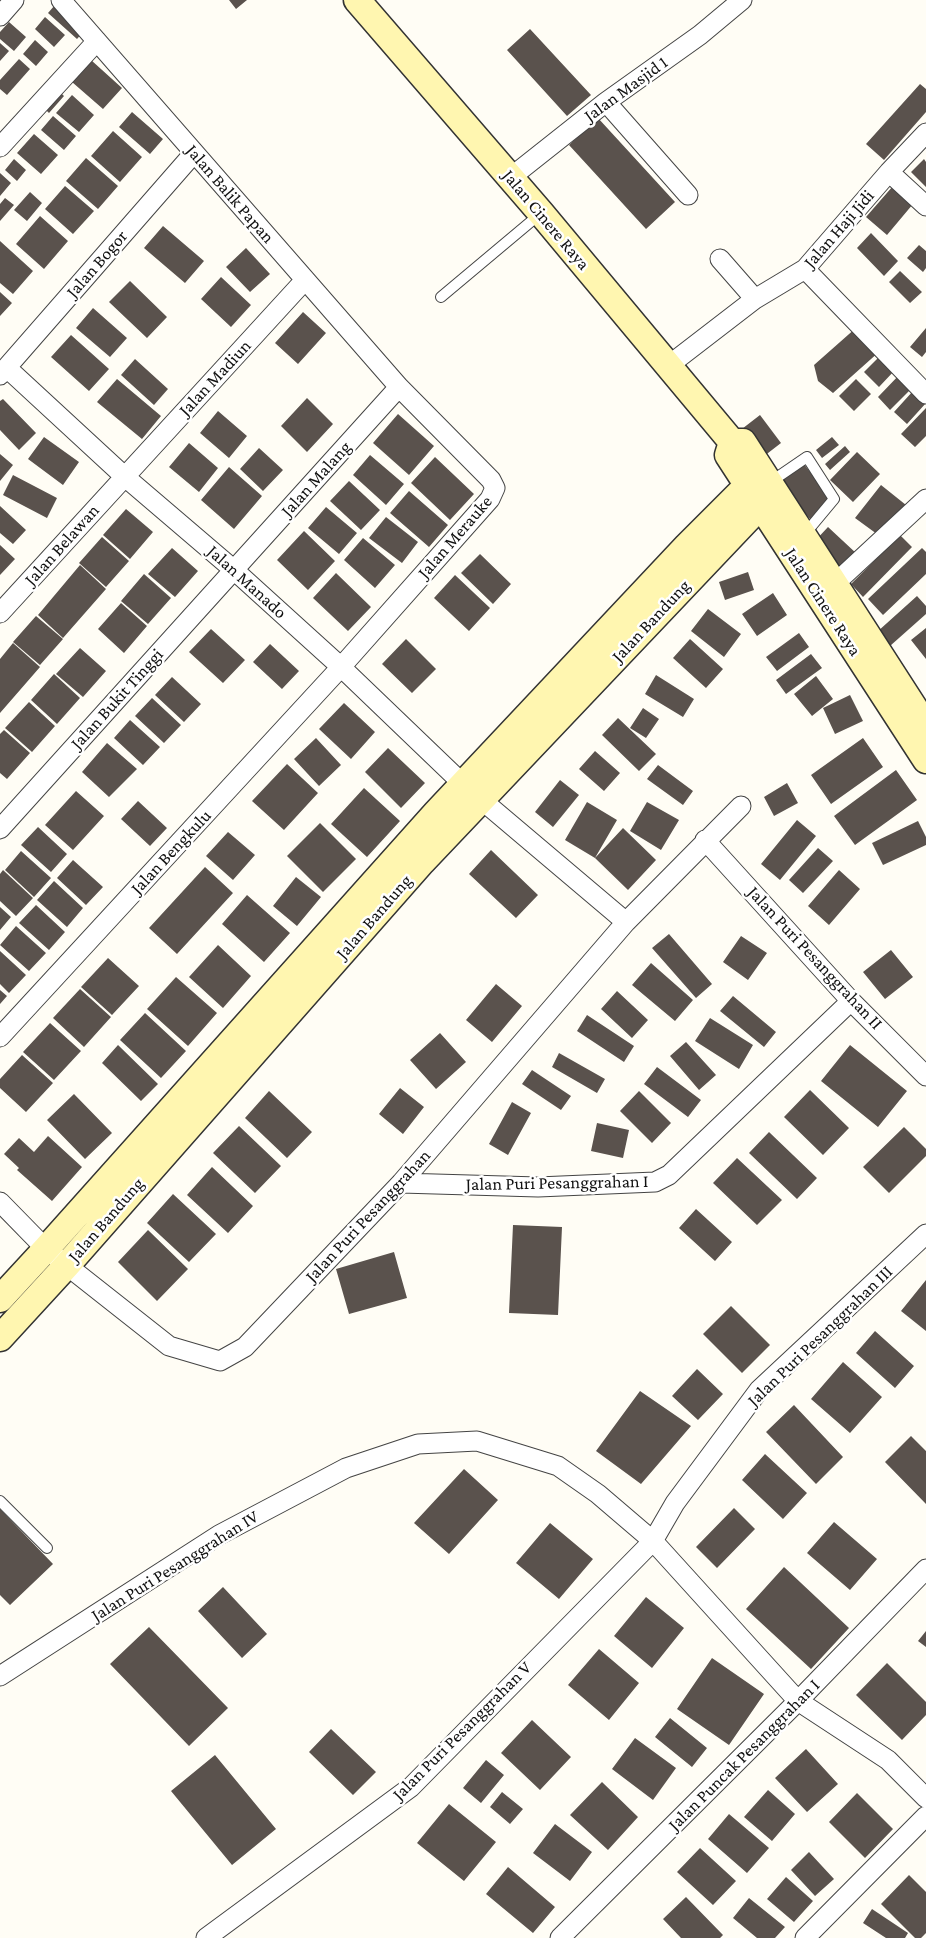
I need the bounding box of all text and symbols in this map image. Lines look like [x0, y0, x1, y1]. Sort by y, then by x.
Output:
street label: Jalan Masjid 1 [580, 51, 672, 127]
street label: Jalan Balik Papan [181, 140, 279, 248]
street label: Jalan Cinere Raya [498, 165, 594, 275]
street label: Jalan Haji Jidi [799, 185, 879, 273]
street label: Jalan Bogor [62, 226, 132, 302]
street label: Jalan Madiun [174, 335, 256, 421]
street label: Jalan Malang [276, 437, 356, 521]
street label: Jalan Merauke [413, 491, 497, 583]
street label: Jalan Belawan [20, 500, 104, 590]
street label: Jalan Manado [203, 541, 291, 623]
street label: Jalan Cinere Raya [780, 544, 866, 660]
street label: Jalan Bandung [607, 575, 695, 667]
street label: Jalan Bukit Tinggi [66, 644, 168, 754]
street label: Jalan Bengkulu [126, 805, 216, 899]
street label: Jalan Bandung [331, 870, 417, 964]
street label: Jalan Puri Pesanggrahan II [743, 882, 887, 1034]
street label: Jalan Puri Pesanggrahan [301, 1145, 435, 1287]
street label: Jalan Puri Pesanggrahan I [465, 1171, 649, 1195]
street label: Jalan Bandung [63, 1173, 149, 1267]
street label: Jalan Puri Pesanggrahan III [743, 1261, 897, 1411]
street label: Jalan Puri Pesanggrahan IV [87, 1506, 263, 1626]
street label: Jalan Puri Pesanggrahan V [388, 1657, 536, 1805]
street label: Jalan Puncak Pesanggrahan I [664, 1675, 824, 1835]

